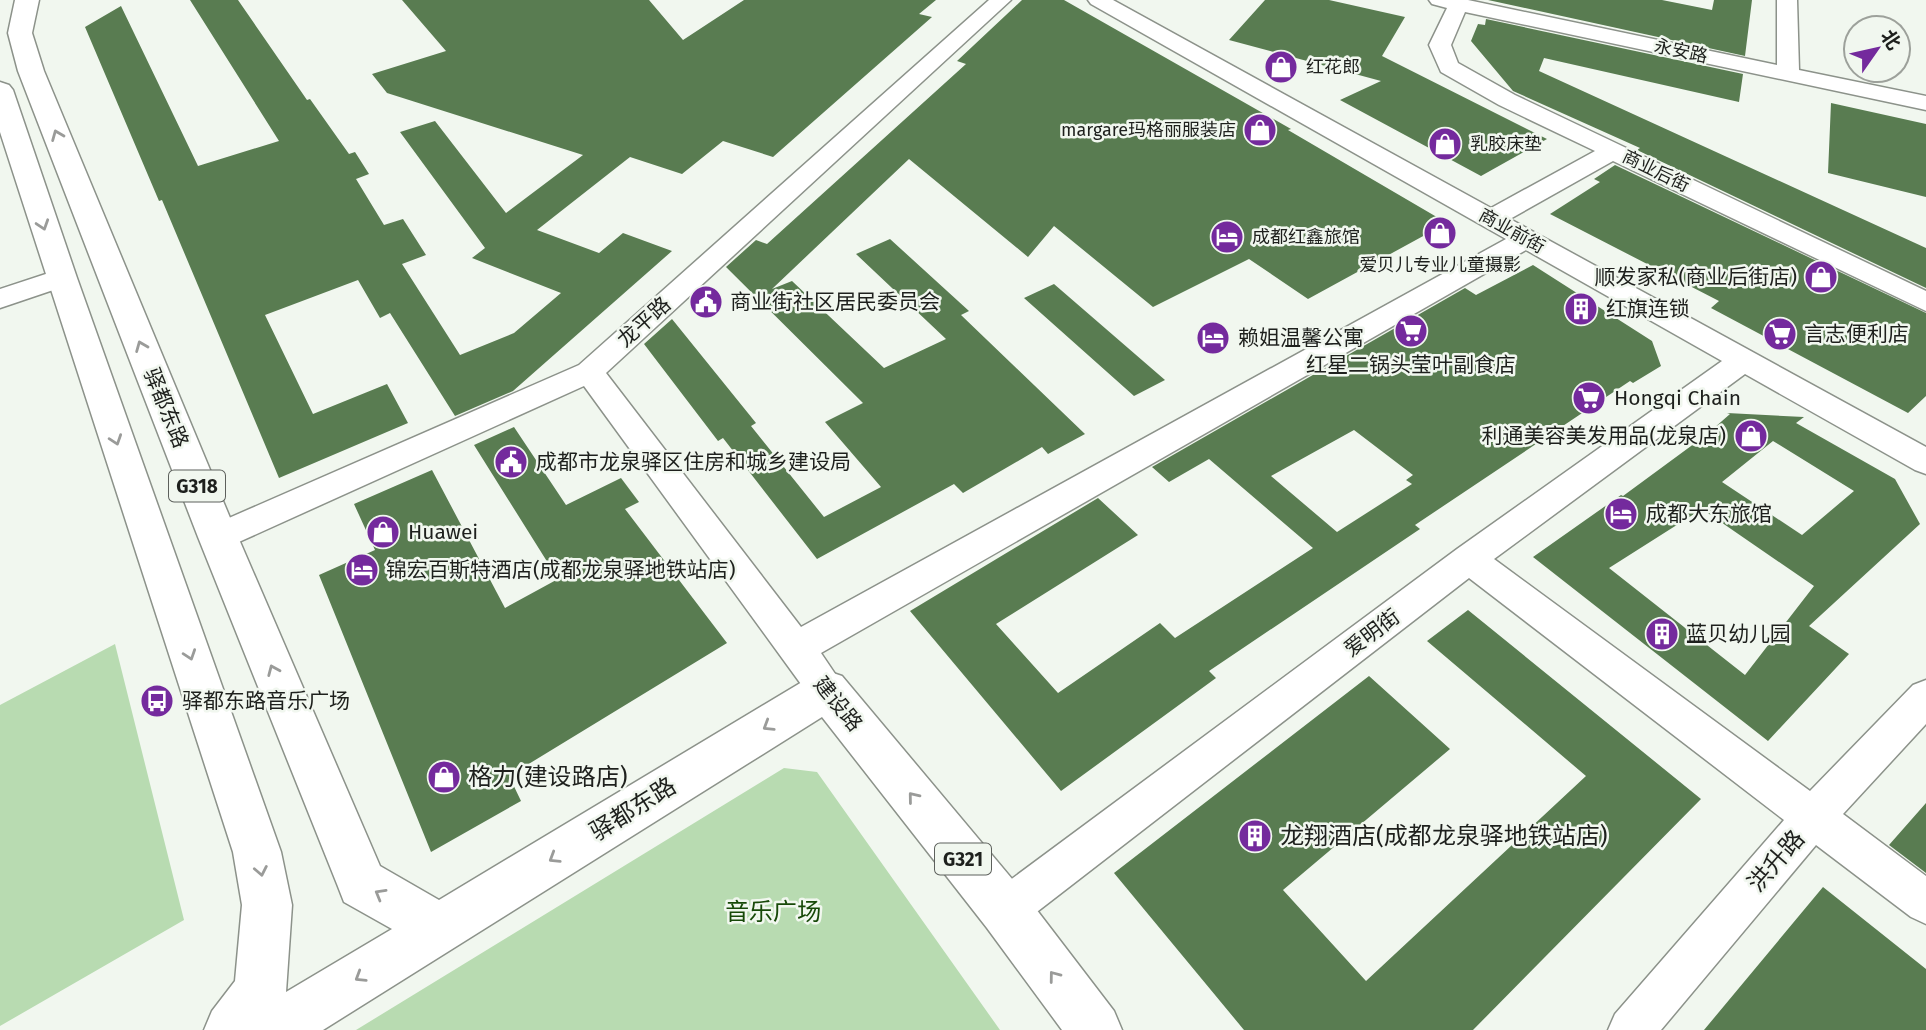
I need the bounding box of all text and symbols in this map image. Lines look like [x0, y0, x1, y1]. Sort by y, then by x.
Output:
north arrow [1842, 14, 1912, 84]
text: 北 [1876, 25, 1906, 54]
street label: 永安路 [1652, 35, 1710, 67]
shop icon: 红花郎 [1262, 48, 1300, 86]
place label: 红花郎 [1306, 56, 1360, 78]
shop icon: margare玛格丽服装店 [1241, 111, 1279, 149]
place label: margare玛格丽服装店 [1061, 119, 1236, 141]
shop icon: 乳胶床垫 [1426, 125, 1464, 163]
one-way arrow [51, 130, 65, 142]
place label: 乳胶床垫 [1470, 133, 1542, 155]
street label: 商业后街 [1619, 145, 1693, 197]
street label: 商业前街 [1475, 204, 1549, 258]
shop icon: 爱贝儿专业儿童摄影 [1421, 214, 1459, 252]
one-way arrow [35, 218, 50, 230]
hotel icon: 成都红鑫旅馆 [1208, 218, 1246, 256]
place label: 成都红鑫旅馆 [1252, 226, 1360, 248]
place label: 爱贝儿专业儿童摄影 [1359, 254, 1521, 276]
shop icon: 顺发家私(商业后街店) [1802, 258, 1840, 296]
place label: 顺发家私(商业后街店) [1594, 264, 1797, 290]
public building icon: 商业街社区居民委员会 [687, 283, 725, 321]
place label: 商业街社区居民委员会 [730, 289, 940, 315]
building icon: 红旗连锁 [1562, 290, 1600, 328]
street label: 龙平路 [612, 291, 676, 353]
place label: 红旗连锁 [1606, 296, 1690, 322]
supermarket icon: 红星二锅头莹叶副食店 [1392, 312, 1430, 350]
supermarket icon: 言志便利店 [1761, 315, 1799, 353]
hotel icon: 赖姐温馨公寓 [1194, 319, 1232, 357]
place label: 言志便利店 [1804, 321, 1909, 347]
place label: 赖姐温馨公寓 [1238, 325, 1364, 351]
one-way arrow [136, 341, 150, 353]
place label: 红星二锅头莹叶副食店 [1306, 352, 1516, 378]
street label: 驿都东路 [138, 364, 194, 452]
supermarket icon: Hongqi Chain [1570, 379, 1608, 417]
place label: Hongqi Chain [1614, 385, 1741, 411]
shop icon: 利通美容美发用品(龙泉店) [1732, 417, 1770, 455]
place label: 利通美容美发用品(龙泉店) [1481, 423, 1726, 449]
one-way arrow [108, 434, 122, 446]
public building icon: 成都市龙泉驿区住房和城乡建设局 [492, 443, 530, 481]
place label: 成都市龙泉驿区住房和城乡建设局 [536, 449, 851, 475]
road number: G318 [169, 471, 225, 502]
hotel icon: 成都大东旅馆 [1602, 495, 1640, 533]
place label: 成都大东旅馆 [1646, 501, 1772, 527]
shop icon: Huawei [364, 513, 402, 551]
place label: Huawei [408, 519, 478, 545]
hotel icon: 锦宏百斯特酒店(成都龙泉驿地铁站店) [343, 551, 381, 589]
place label: 锦宏百斯特酒店(成都龙泉驿地铁站店) [386, 557, 736, 583]
street label: 爱明街 [1339, 604, 1405, 662]
building icon: 蓝贝幼儿园 [1643, 615, 1681, 653]
place label: 蓝贝幼儿园 [1686, 621, 1791, 647]
one-way arrow [182, 649, 196, 661]
one-way arrow [267, 665, 281, 678]
street label: 建设路 [808, 671, 868, 737]
bus stop icon: 驿都东路音乐广场 [138, 682, 176, 720]
place label: 驿都东路音乐广场 [182, 688, 350, 714]
one-way arrow [763, 717, 776, 730]
shop icon: 格力(建设路店) [425, 758, 463, 796]
place label: 格力(建设路店) [468, 763, 628, 791]
street label: 驿都东路 [585, 772, 681, 846]
one-way arrow [909, 792, 921, 805]
building icon: 龙翔酒店(成都龙泉驿地铁站店) [1236, 817, 1274, 855]
place label: 龙翔酒店(成都龙泉驿地铁站店) [1280, 822, 1608, 850]
street label: 洪升路 [1742, 825, 1810, 897]
road number: G321 [935, 844, 991, 874]
one-way arrow [548, 849, 561, 862]
one-way arrow [253, 865, 268, 877]
one-way arrow [375, 889, 387, 902]
park label: 音乐广场 [725, 898, 821, 926]
one-way arrow [355, 968, 368, 981]
one-way arrow [1050, 971, 1062, 983]

